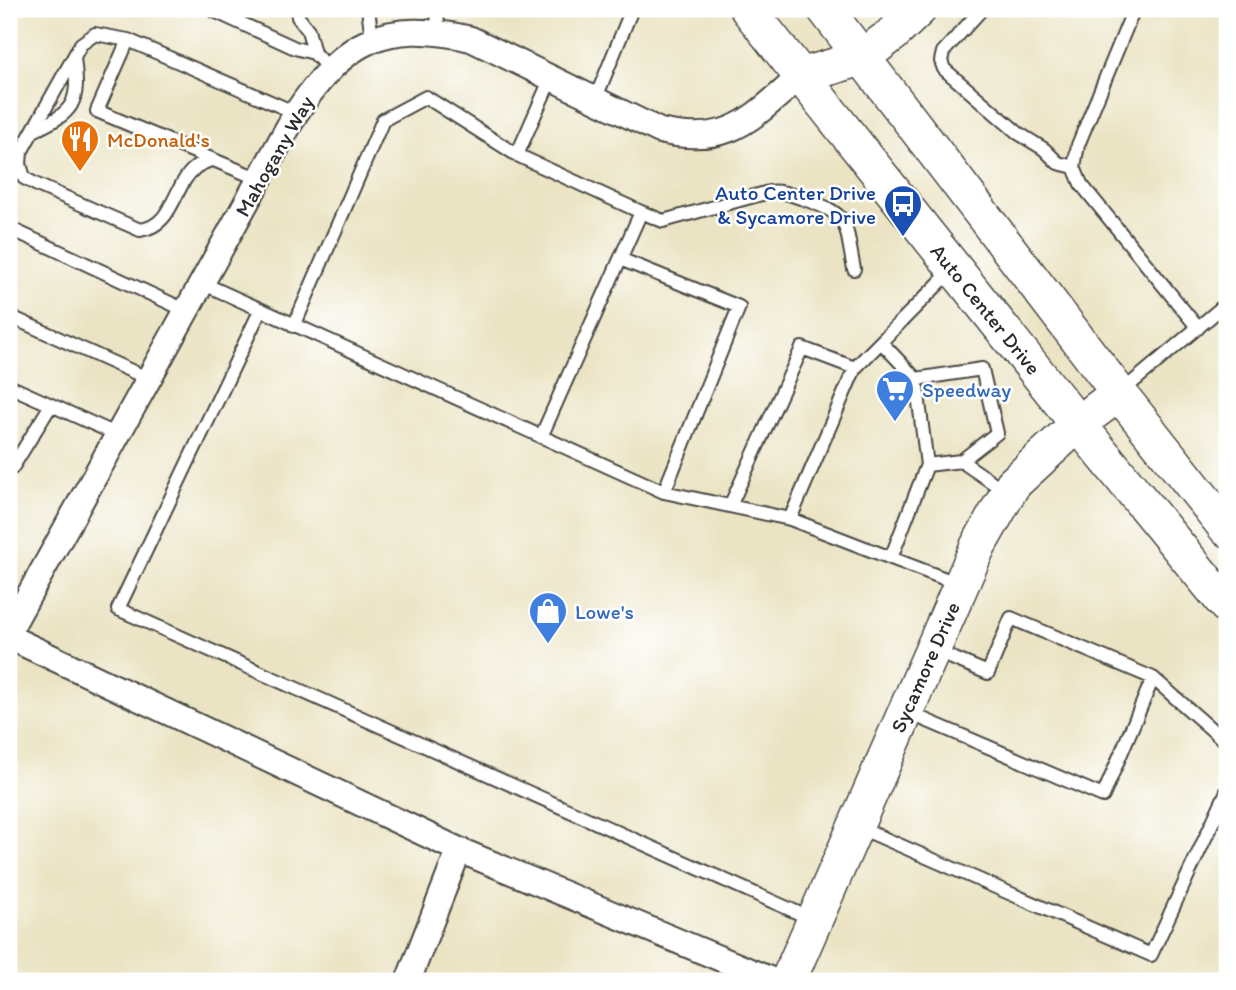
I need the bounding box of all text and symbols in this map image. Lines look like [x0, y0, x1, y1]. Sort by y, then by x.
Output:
street label: Mahogany Way [229, 91, 319, 221]
restaurant icon: McDonald's [59, 118, 101, 173]
place label: McDonald's [107, 127, 210, 152]
place label: Auto Center Drive & Sycamore Drive [715, 180, 876, 229]
bus stop icon: Auto Center Drive & Sycamore Drive [882, 183, 924, 238]
street label: Auto Center Drive [926, 239, 1046, 379]
supermarket icon: Speedway [874, 368, 916, 423]
place label: Speedway [922, 377, 1011, 402]
shop icon: Lowe's [527, 590, 569, 645]
street label: Sycamore Drive [885, 598, 965, 736]
place label: Lowe's [575, 599, 634, 624]

